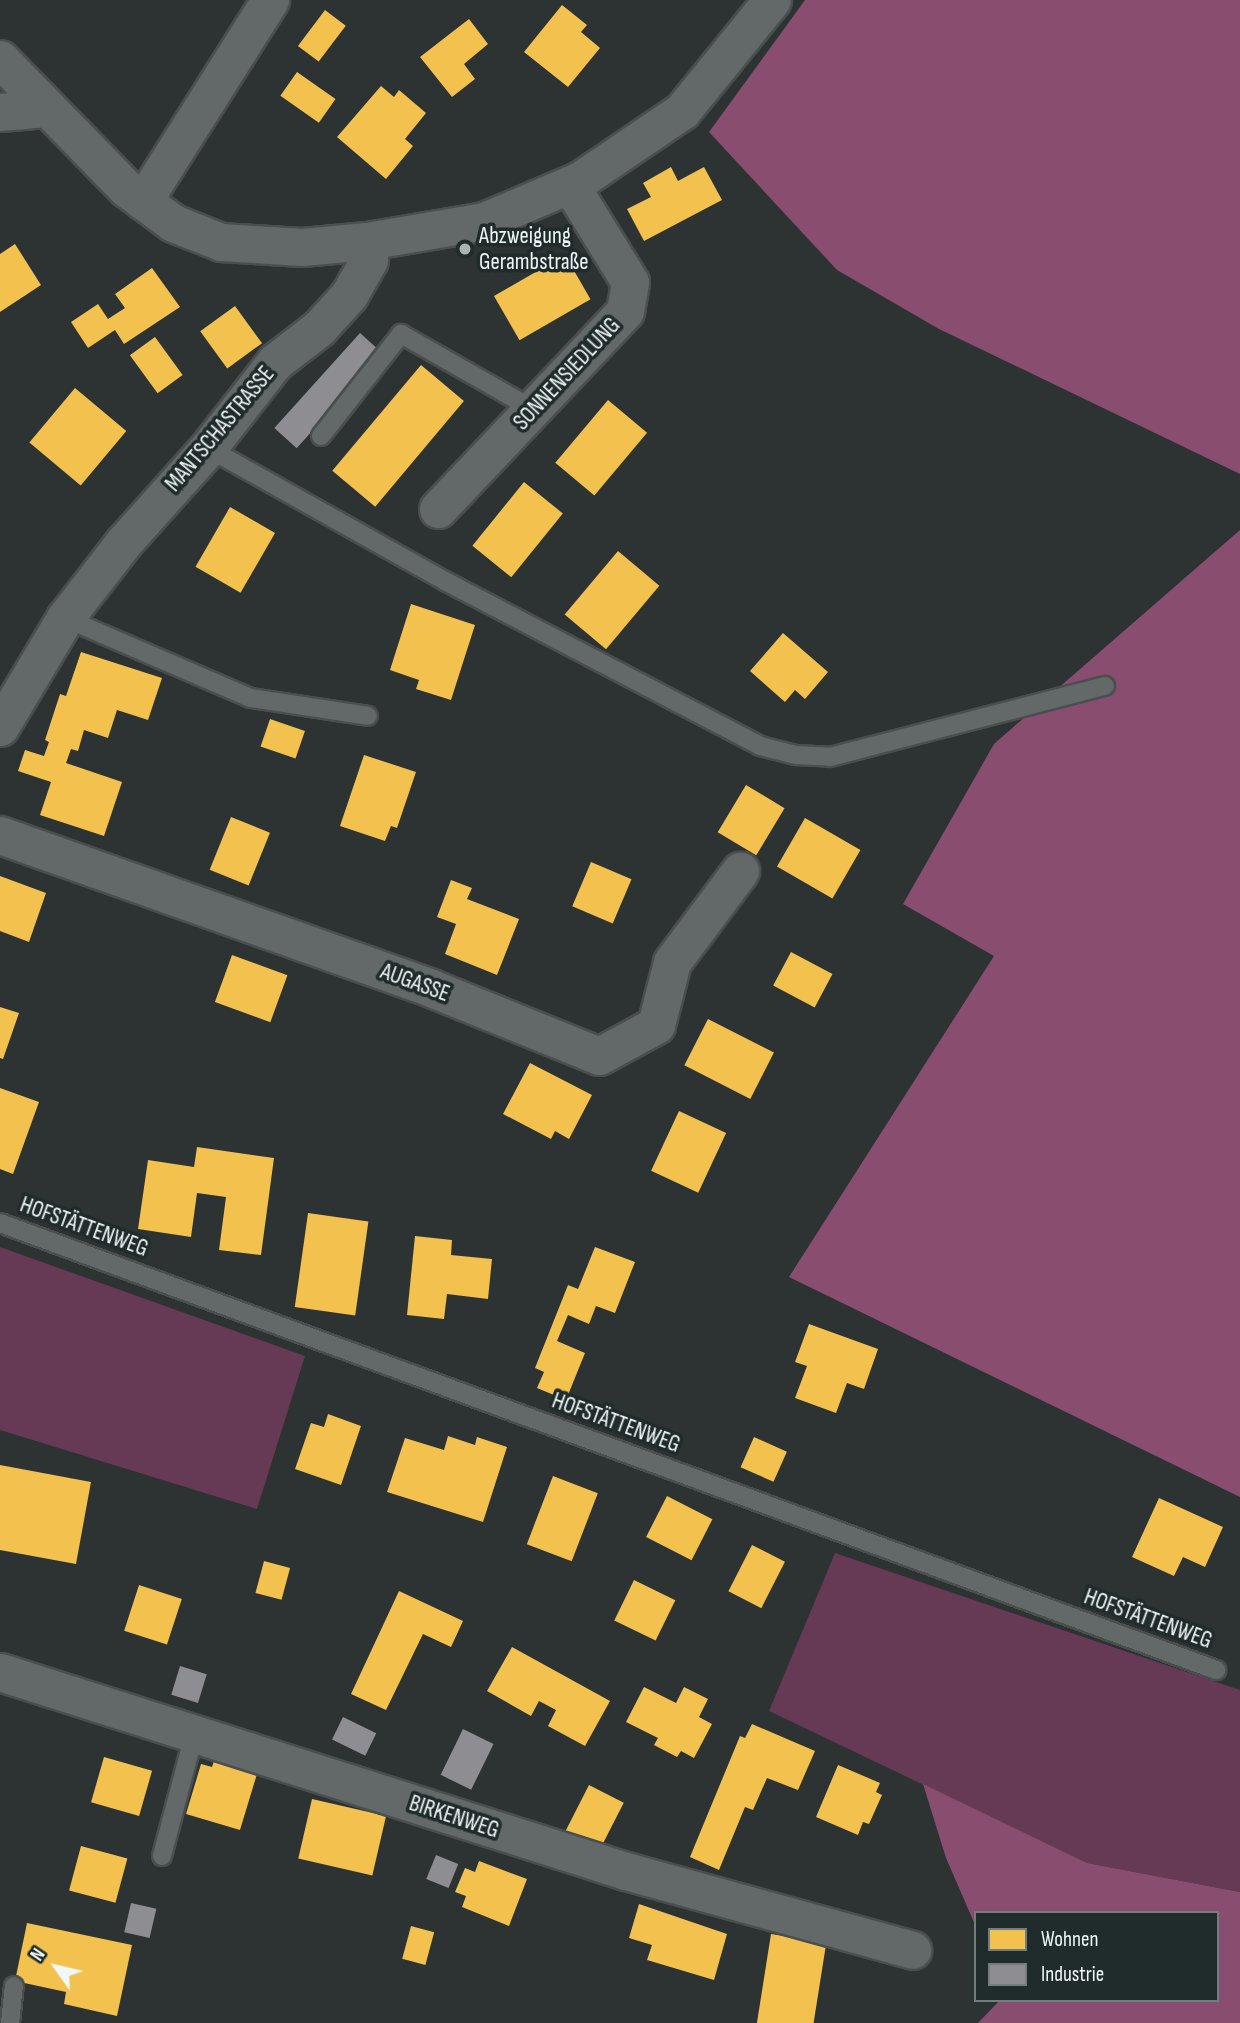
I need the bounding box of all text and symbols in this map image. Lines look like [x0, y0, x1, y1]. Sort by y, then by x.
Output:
place label: Abzweigung Gerambstraße [479, 222, 588, 276]
marker: Abzweigung Gerambstraße [457, 241, 473, 257]
street label: SONNENSIEDLUNG [508, 312, 626, 436]
street label: MANTSCHASTRASSE [160, 361, 280, 497]
street label: AUGASSE [377, 958, 453, 1008]
street label: HOFSTÄTTENWEG [16, 1191, 152, 1263]
street label: HOFSTÄTTENWEG [548, 1387, 684, 1459]
street label: HOFSTÄTTENWEG [1080, 1583, 1216, 1655]
street label: BIRKENWEG [406, 1790, 502, 1844]
legend [974, 1911, 1219, 2002]
text: Wohnen [1041, 1927, 1098, 1952]
north arrow [21, 1932, 91, 2002]
text: N [26, 1944, 51, 1966]
text: Industrie [1041, 1962, 1104, 1987]

